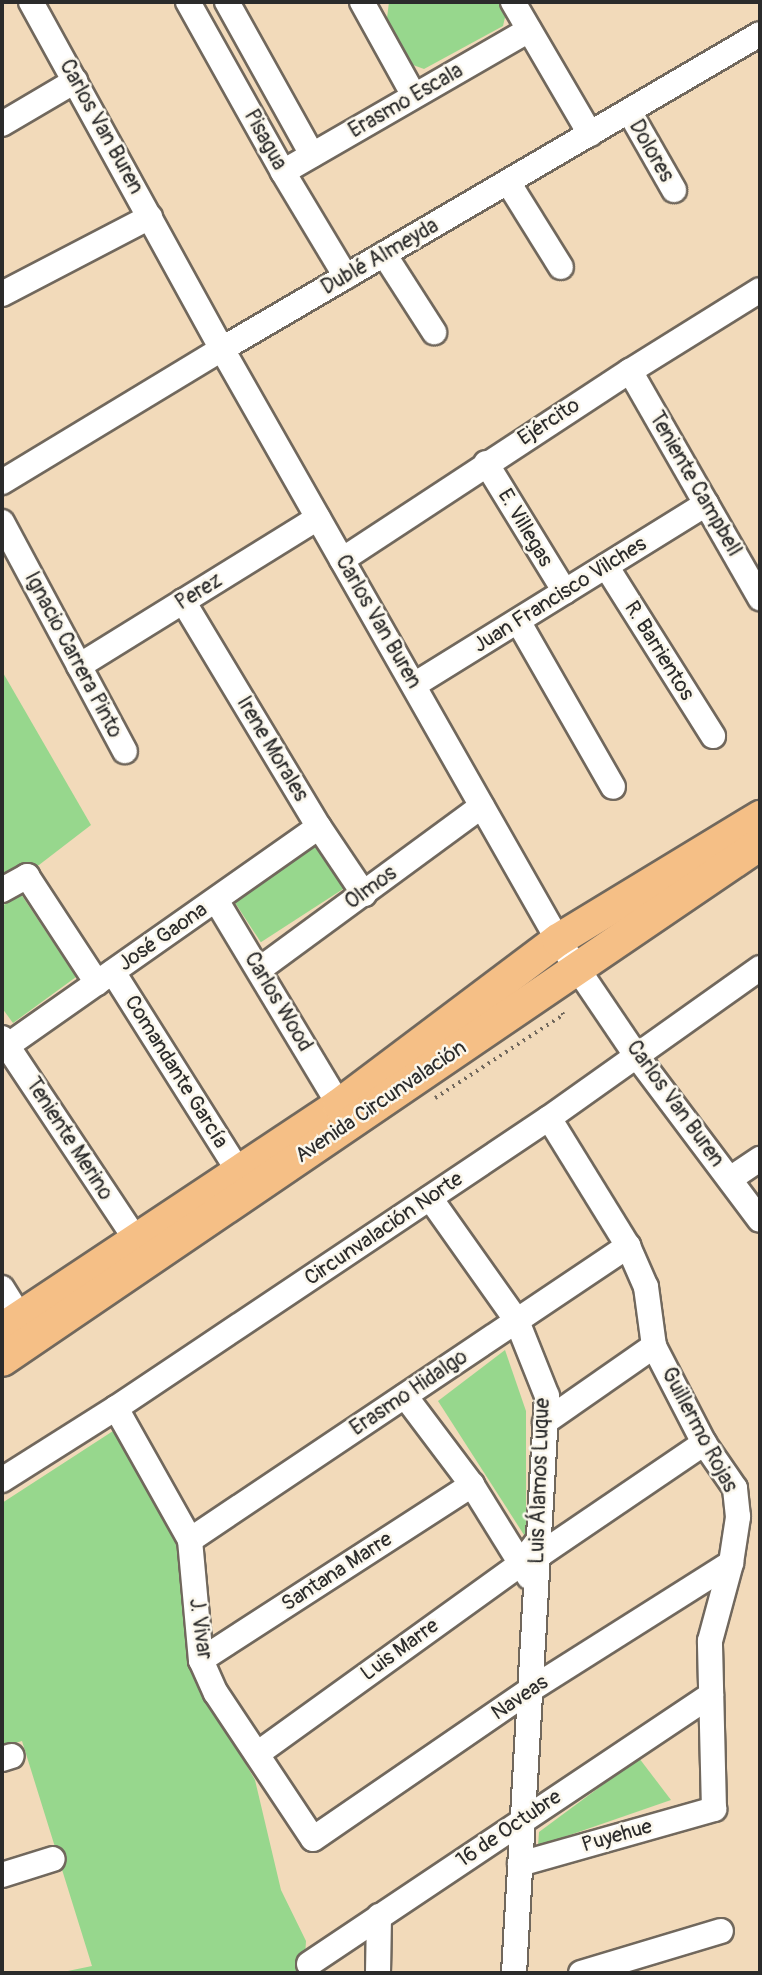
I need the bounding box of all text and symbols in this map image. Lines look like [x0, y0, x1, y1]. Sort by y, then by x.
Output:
street label: Carlos Van Buren [54, 55, 148, 199]
street label: Erasmo Escala [344, 58, 468, 144]
street label: Pisagua [238, 105, 292, 175]
street label: Dolores [623, 115, 679, 187]
street label: Dublé Almeyda [317, 213, 443, 301]
street label: Ejército [513, 393, 585, 451]
street label: Teniente Campbell [643, 407, 747, 561]
street label: E. Villegas [492, 484, 558, 572]
street label: Juan Francisco Vilches [469, 532, 651, 658]
street label: Carlos Van Buren [330, 551, 426, 693]
street label: Ignacio Carrera Pinto [19, 568, 127, 742]
street label: Perez [171, 568, 227, 616]
street label: R. Barrientos [619, 597, 699, 705]
street label: Irene Morales [231, 692, 313, 806]
street label: Olmos [340, 861, 402, 915]
street label: José Gaona [114, 897, 212, 977]
street label: Carlos Wood [239, 948, 317, 1056]
street label: Comandante García [119, 991, 233, 1153]
street label: Avenida Circunvalación [291, 1035, 471, 1169]
street label: Carlos Van Buren [621, 1036, 729, 1172]
street label: Teniente Merino [20, 1073, 118, 1205]
street label: Circunvalación Norte [300, 1167, 468, 1291]
street label: Erasmo Hidalgo [346, 1345, 472, 1441]
street label: Guillermo Rojas [655, 1363, 743, 1497]
street label: Luis Álamos Luque [525, 1398, 555, 1564]
street label: Santana Marre [277, 1527, 397, 1617]
street label: J. Vivar [183, 1597, 217, 1661]
street label: Luis Marre [356, 1613, 444, 1687]
street label: Naveas [487, 1670, 553, 1726]
street label: 16 de Octubre [452, 1785, 566, 1873]
street label: Puyehue [579, 1814, 655, 1858]

